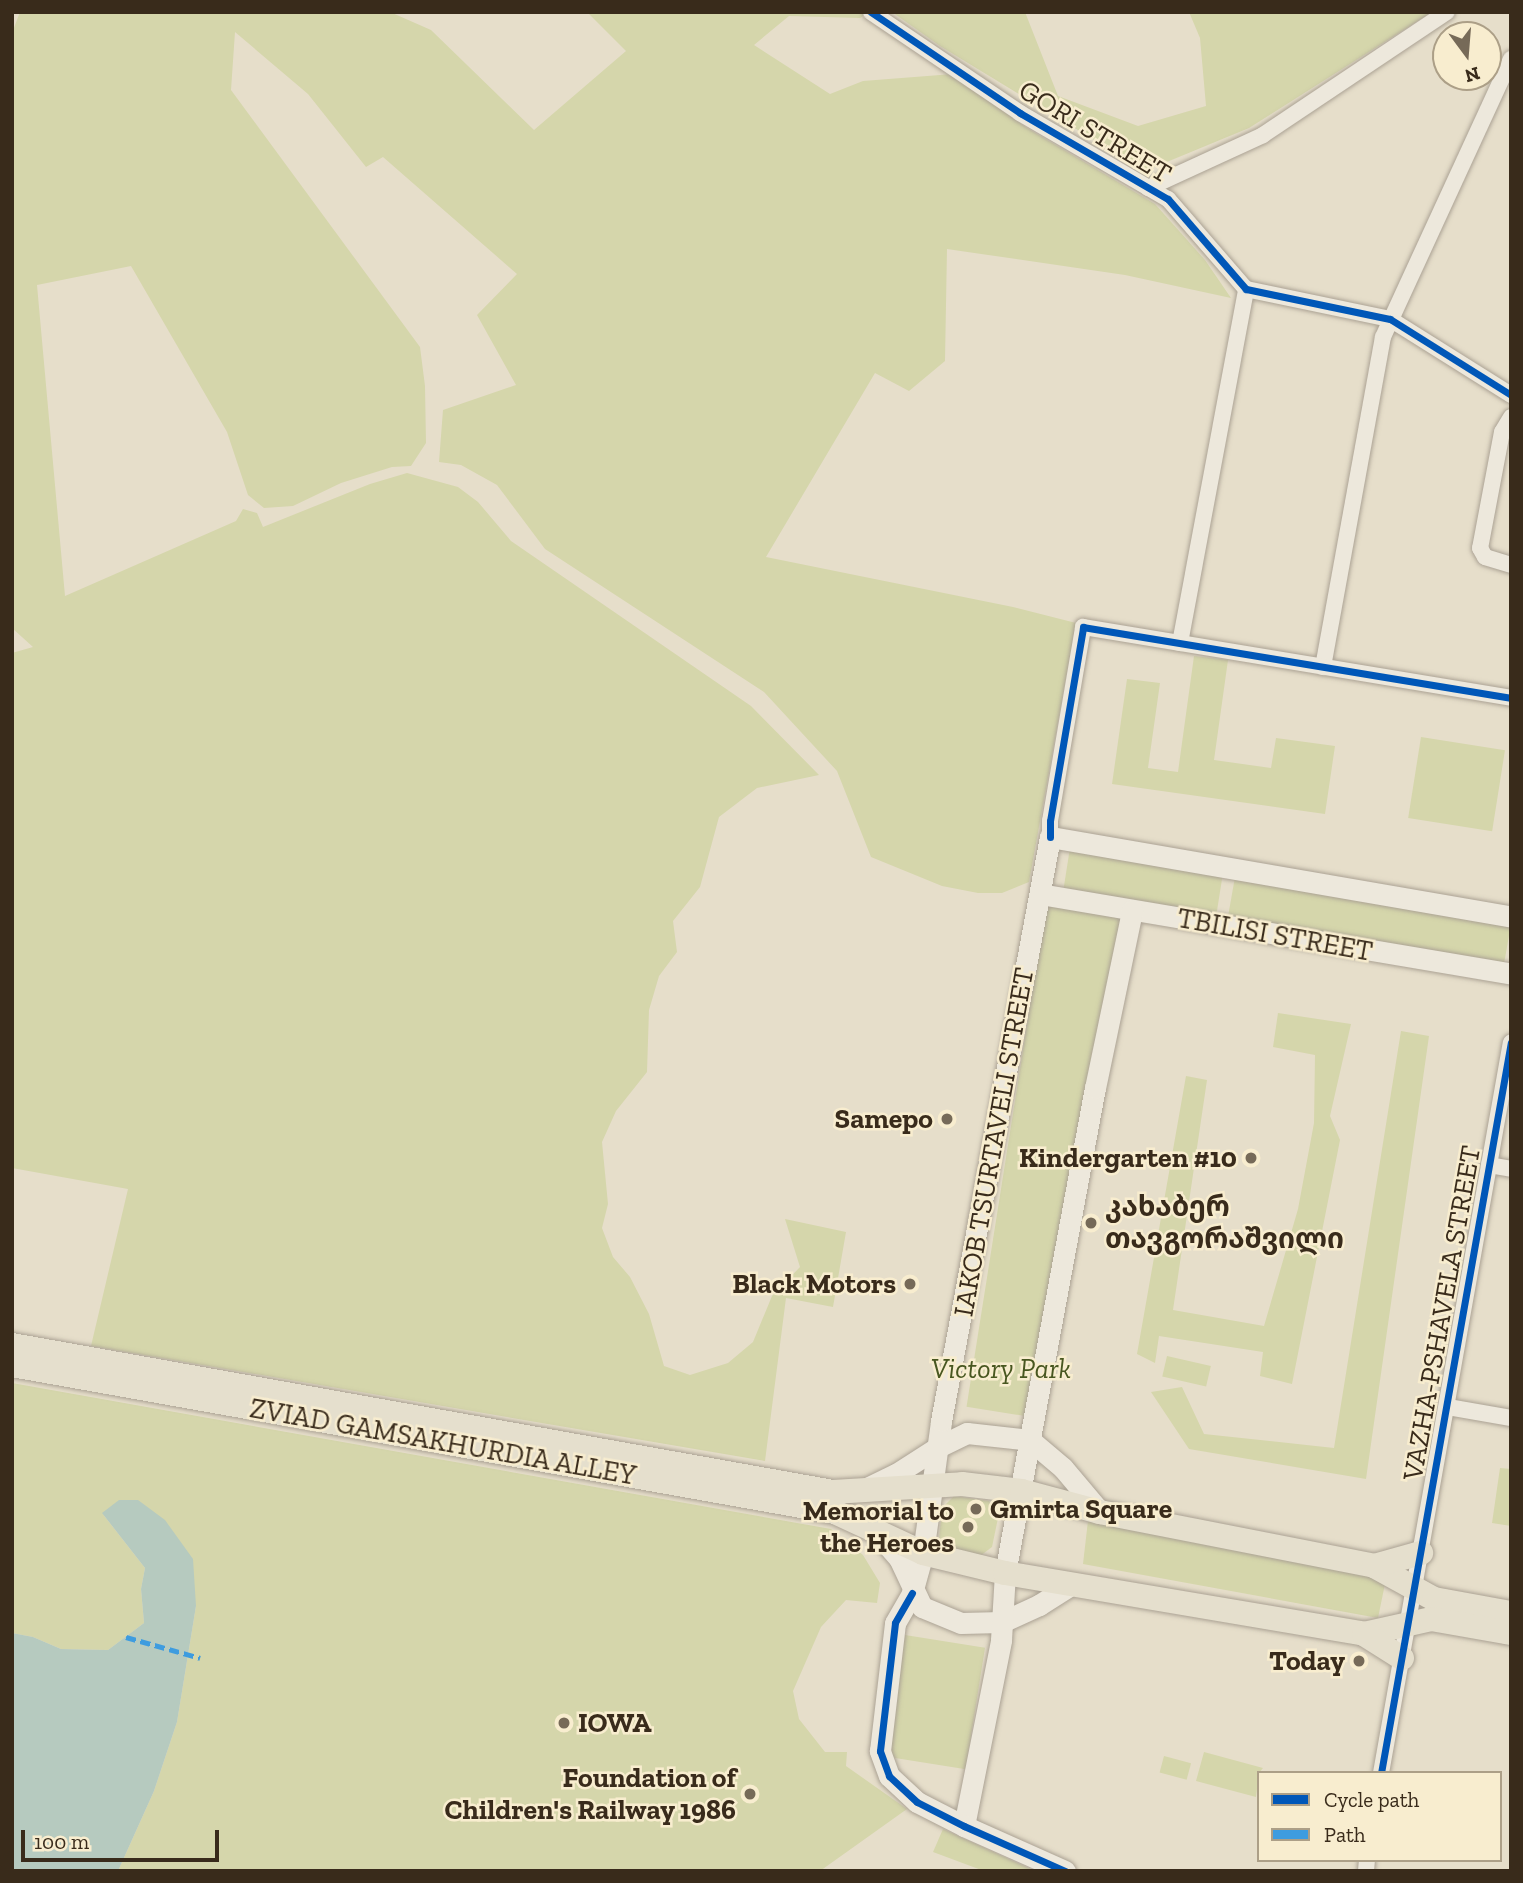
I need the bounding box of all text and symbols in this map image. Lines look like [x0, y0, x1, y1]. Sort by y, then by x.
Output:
north arrow [1432, 21, 1502, 91]
text: N [1462, 62, 1482, 88]
street label: GORI STREET [1013, 73, 1177, 191]
street label: TBILISI STREET [1175, 901, 1375, 969]
street label: IAKOB TSURTAVELI STREET [947, 965, 1041, 1319]
place label: Samepo [835, 1102, 933, 1136]
marker: Samepo [939, 1111, 955, 1127]
place label: Kindergarten #10 [1019, 1141, 1237, 1175]
street label: VAZHA-PSHAVELA STREET [1396, 1142, 1488, 1484]
marker: Kindergarten #10 [1243, 1150, 1259, 1166]
place label: კახაბერ თავგორაშვილი [1105, 1190, 1344, 1256]
marker: კახაბერ თავგორაშვილი [1083, 1215, 1099, 1231]
place label: Black Motors [732, 1267, 896, 1301]
marker: Black Motors [902, 1276, 918, 1292]
park label: Victory Park [931, 1352, 1071, 1386]
street label: ZVIAD GAMSAKHURDIA ALLEY [246, 1391, 640, 1493]
place label: Gmirta Square [990, 1492, 1172, 1526]
place label: Memorial to the Heroes [803, 1494, 954, 1560]
marker: Gmirta Square [968, 1501, 984, 1517]
marker: Memorial to the Heroes [960, 1519, 976, 1535]
place label: Today [1269, 1644, 1345, 1678]
marker: Today [1351, 1653, 1367, 1669]
place label: IOWA [578, 1706, 652, 1740]
marker: IOWA [556, 1715, 572, 1731]
place label: Foundation of Children's Railway 1986 [444, 1761, 736, 1827]
legend [1257, 1771, 1502, 1862]
marker: Foundation of Children's Railway 1986 [742, 1786, 758, 1802]
text: Cycle path [1324, 1787, 1419, 1812]
scale bar [24, 1816, 222, 1860]
text: Path [1324, 1822, 1366, 1847]
text: 100 m [34, 1829, 89, 1854]

